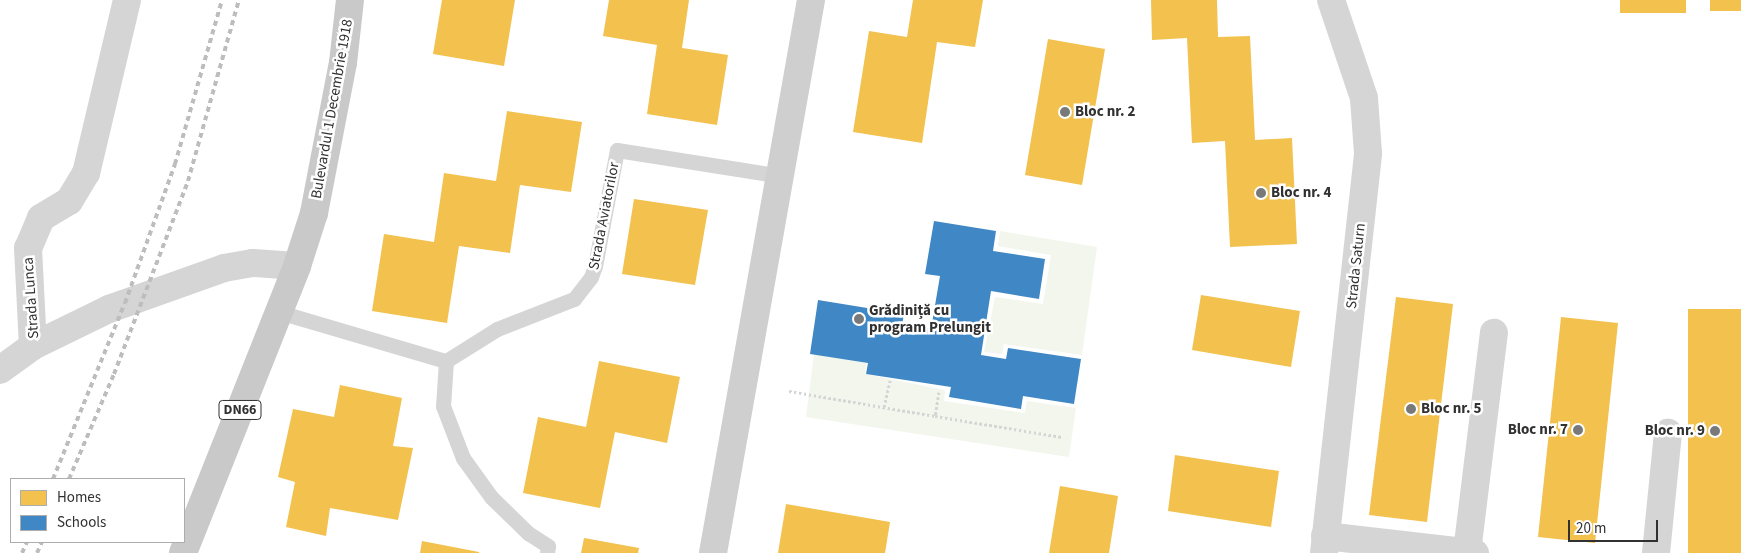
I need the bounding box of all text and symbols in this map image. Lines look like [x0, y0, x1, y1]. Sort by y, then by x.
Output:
street label: Bulevardul 1 Decembrie 1918 [307, 18, 357, 200]
place label: Bloc nr. 2 [1075, 103, 1135, 121]
marker: Bloc nr. 2 [1059, 106, 1071, 118]
street label: Strada Aviatorilor [585, 161, 623, 271]
place label: Bloc nr. 4 [1271, 184, 1331, 202]
marker: Bloc nr. 4 [1255, 187, 1267, 199]
street label: Strada Saturn [1343, 222, 1369, 310]
street label: Strada Lunca [19, 257, 43, 339]
place label: Grădiniță cu program Prelungit [869, 301, 991, 336]
marker: Grădiniță cu program Prelungit [853, 313, 865, 325]
road number: DN66 [218, 398, 262, 422]
place label: Bloc nr. 5 [1421, 400, 1481, 418]
marker: Bloc nr. 5 [1405, 403, 1417, 415]
place label: Bloc nr. 7 [1508, 421, 1568, 439]
place label: Bloc nr. 9 [1645, 422, 1705, 440]
marker: Bloc nr. 7 [1572, 424, 1584, 436]
marker: Bloc nr. 9 [1709, 425, 1721, 437]
legend [10, 478, 185, 543]
text: Homes [57, 487, 101, 508]
scale bar [1571, 510, 1661, 542]
text: Schools [57, 512, 106, 533]
text: 20 m [1576, 518, 1606, 539]

